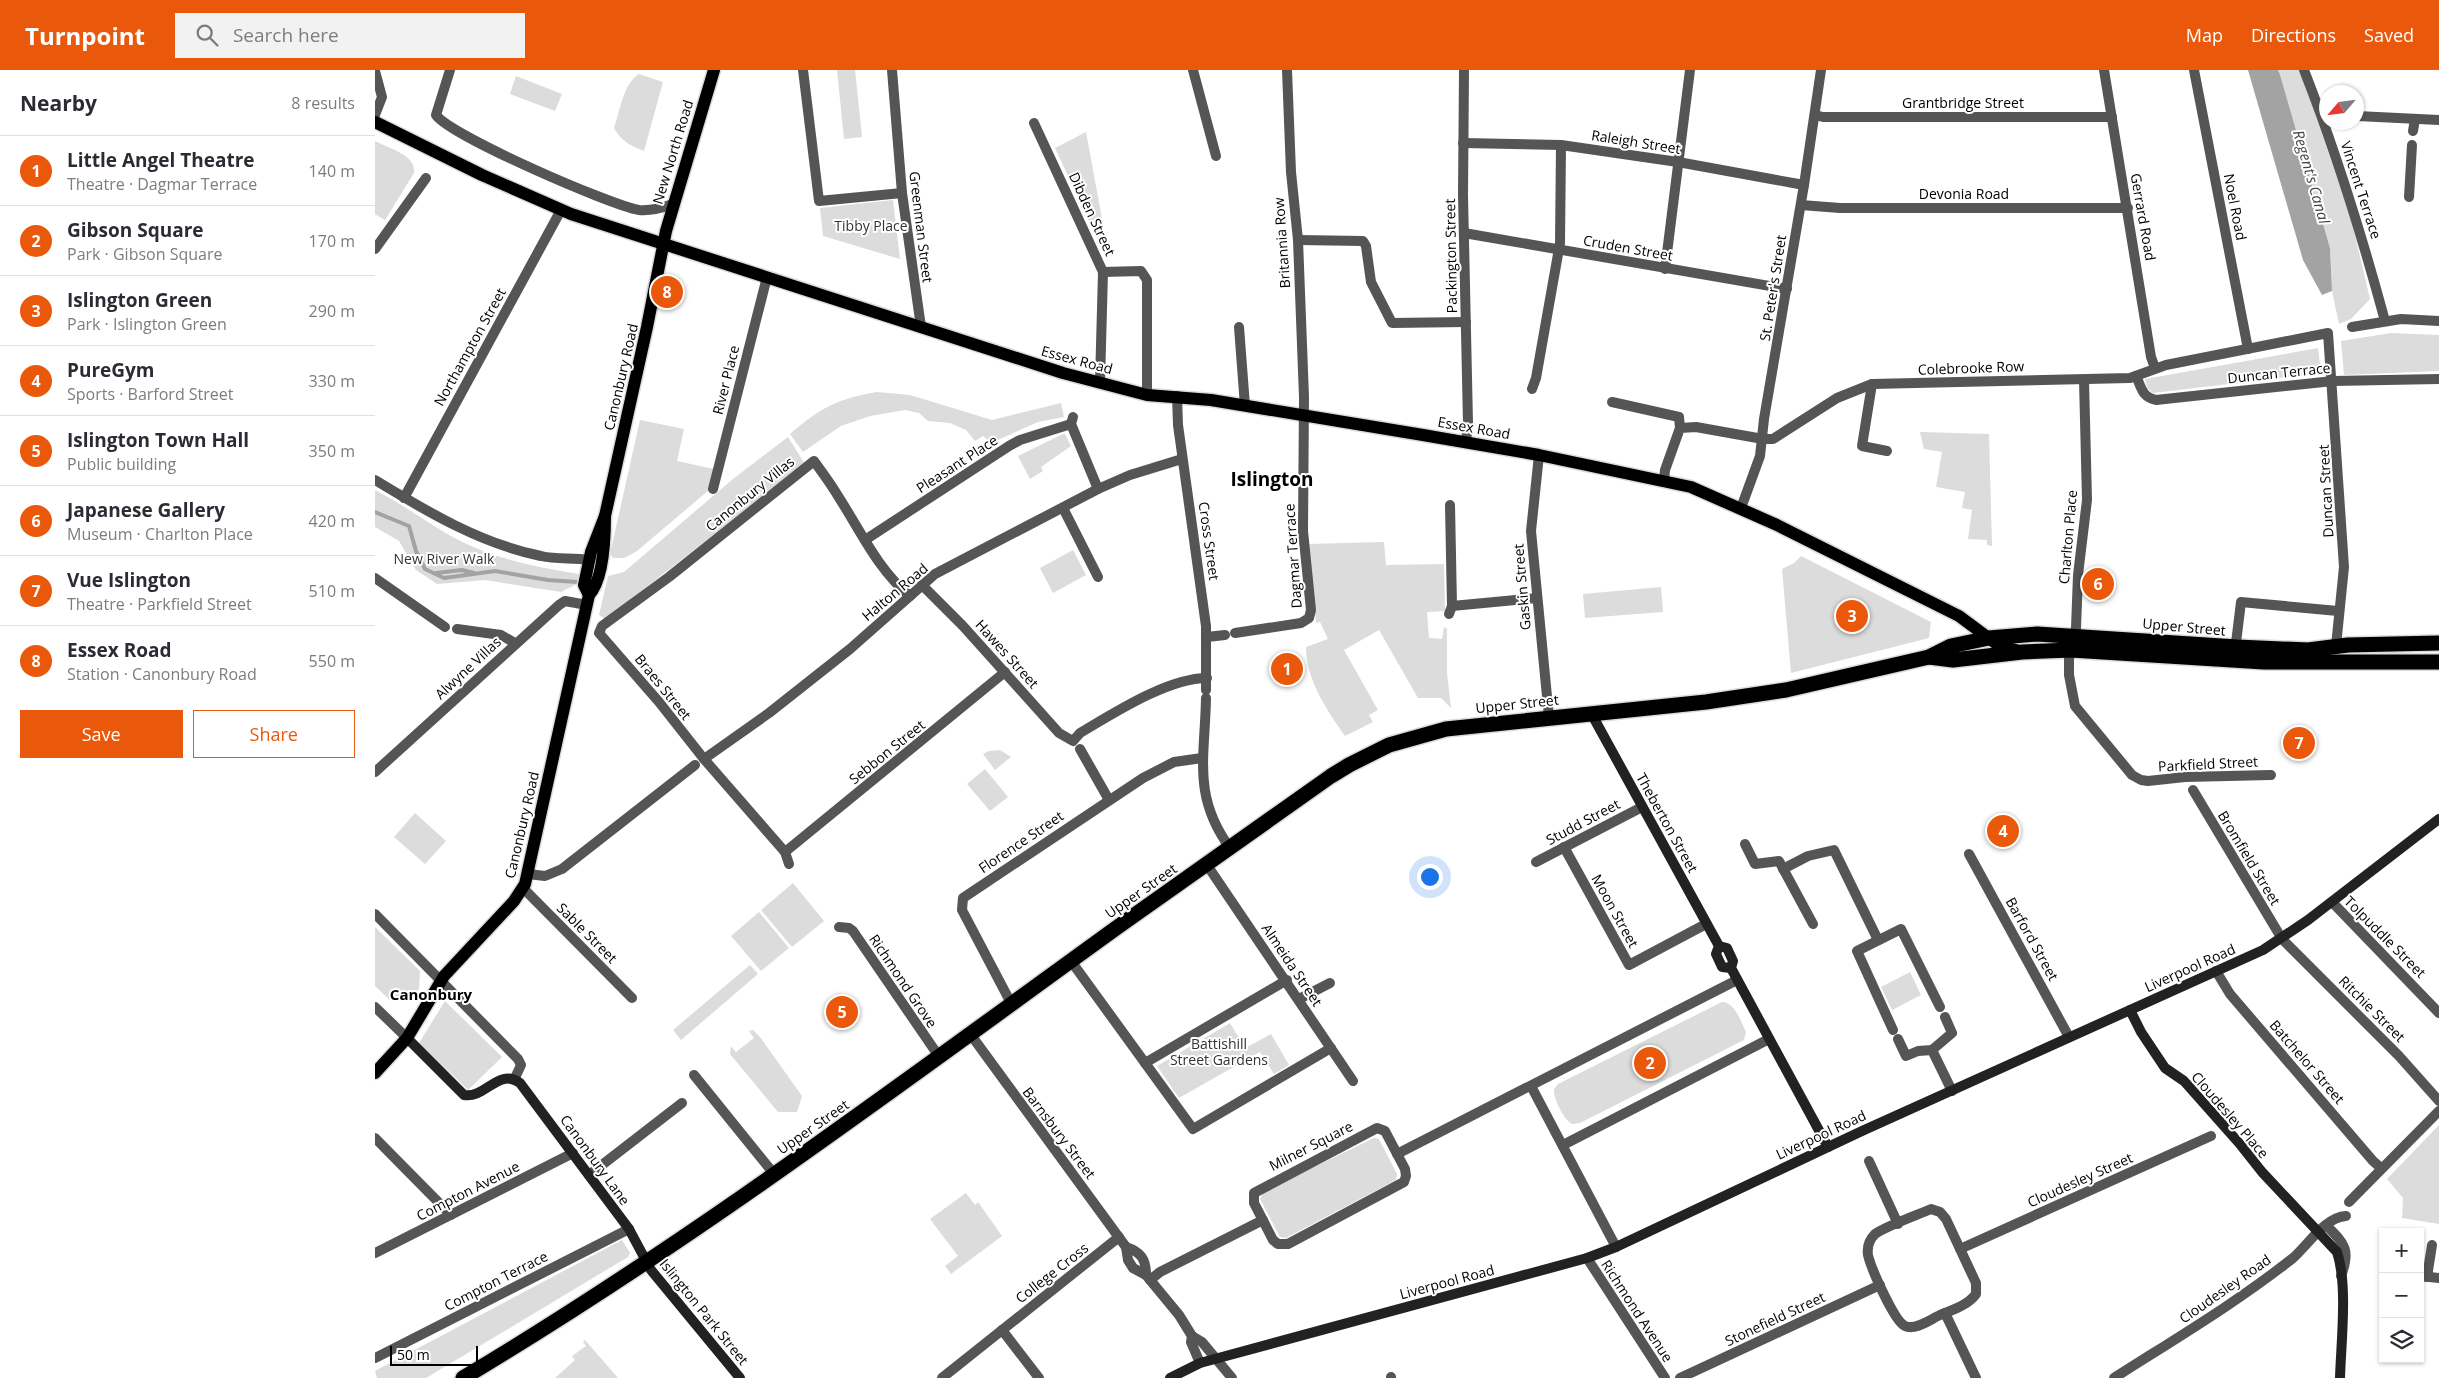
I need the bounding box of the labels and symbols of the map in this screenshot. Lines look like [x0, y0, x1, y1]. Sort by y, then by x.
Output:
north arrow [2319, 85, 2364, 130]
street label: Grantbridge Street [1902, 93, 2024, 112]
street label: New North Road [648, 97, 697, 206]
street label: Raleigh Street [1590, 125, 1682, 158]
water label: Regent's Canal [2289, 127, 2335, 227]
street label: Vincent Terrace [2337, 139, 2386, 241]
street label: Dibden Street [1065, 169, 1120, 259]
street label: Greenman Street [905, 170, 938, 284]
street label: Gerrard Road [2126, 172, 2161, 262]
street label: Noel Road [2220, 172, 2251, 242]
street label: Devonia Road [1919, 184, 2009, 203]
street label: Britannia Row [1269, 197, 1294, 289]
street label: Packington Street [1440, 198, 1461, 314]
park label: Tibby Place [834, 216, 908, 235]
street label: Cruden Street [1582, 230, 1674, 265]
street label: St. Peter's Street [1755, 233, 1790, 342]
pin: 8 [651, 273, 683, 311]
street label: Northampton Street [429, 284, 510, 409]
street label: Canonbury Road [599, 322, 642, 432]
street label: Essex Road [1039, 341, 1115, 378]
street label: River Place [708, 343, 743, 416]
street label: Colebrooke Row [1917, 356, 2025, 379]
street label: Duncan Terrace [2227, 358, 2331, 387]
street label: Essex Road [1436, 412, 1512, 443]
street label: Pleasant Place [912, 430, 1001, 497]
street label: Duncan Street [2314, 444, 2337, 538]
street label: Canonbury Villas [701, 452, 798, 535]
district label: Islington [1230, 466, 1314, 492]
street label: Charlton Place [2054, 489, 2081, 585]
street label: Cross Street [1195, 500, 1224, 581]
street label: Dagmar Terrace [1279, 503, 1306, 609]
street label: Gaskin Street [1508, 543, 1535, 631]
park label: New River Walk [394, 549, 495, 568]
street label: Halton Road [858, 558, 932, 625]
pin: 6 [2082, 565, 2114, 603]
pin: 3 [1836, 597, 1868, 635]
street label: Upper Street [2142, 613, 2227, 640]
street label: Hawes Street [971, 615, 1043, 692]
street label: Alwyne Villas [431, 632, 505, 703]
street label: Braes Street [631, 650, 696, 724]
pin: 1 [1271, 650, 1303, 688]
street label: Upper Street [1474, 690, 1560, 717]
street label: Sebbon Street [845, 715, 929, 788]
pin: 7 [2283, 724, 2315, 762]
street label: Parkfield Street [2157, 751, 2259, 776]
street label: Canonbury Road [500, 770, 543, 880]
street label: Theberton Street [1632, 770, 1703, 876]
street label: Studd Street [1542, 794, 1623, 849]
street label: Florence Street [975, 806, 1067, 877]
street label: Bromfield Street [2214, 807, 2285, 909]
pin: 4 [1987, 812, 2019, 850]
street label: Upper Street [1101, 859, 1180, 922]
your location [1417, 864, 1443, 890]
street label: Moon Street [1588, 871, 1643, 951]
street label: Tolpuddle Street [2340, 892, 2430, 982]
street label: Barford Street [2002, 894, 2063, 984]
street label: Sable Street [553, 898, 622, 967]
street label: Almeida Street [1258, 920, 1327, 1010]
street label: Richmond Grove [865, 930, 942, 1031]
street label: Liverpool Road [2141, 939, 2238, 996]
street label: Ritchie Street [2335, 971, 2410, 1046]
district label: Canonbury [390, 984, 473, 1004]
pin: 5 [826, 993, 858, 1031]
street label: Batchelor Street [2266, 1016, 2349, 1108]
park label: Battishill Street Gardens [1170, 1034, 1268, 1069]
pin: 2 [1634, 1044, 1666, 1082]
street label: Cloudesley Place [2188, 1067, 2273, 1162]
street label: Barnsbury Street [1019, 1083, 1100, 1183]
street label: Upper Street [773, 1095, 852, 1158]
street label: Liverpool Road [1773, 1105, 1869, 1164]
street label: Canonbury Lane [556, 1111, 635, 1209]
street label: Milner Square [1266, 1116, 1356, 1175]
street label: Cloudesley Street [2024, 1148, 2136, 1211]
street label: Compton Avenue [413, 1156, 523, 1225]
street label: College Cross [1011, 1238, 1092, 1307]
street label: Compton Terrace [441, 1246, 551, 1315]
street label: Cloudesley Road [2175, 1250, 2274, 1327]
street label: Islington Park Street [656, 1255, 753, 1369]
street label: Richmond Avenue [1597, 1256, 1678, 1366]
street label: Liverpool Road [1397, 1260, 1496, 1303]
street label: Stonefield Street [1722, 1287, 1828, 1350]
scale bar [390, 1343, 477, 1366]

